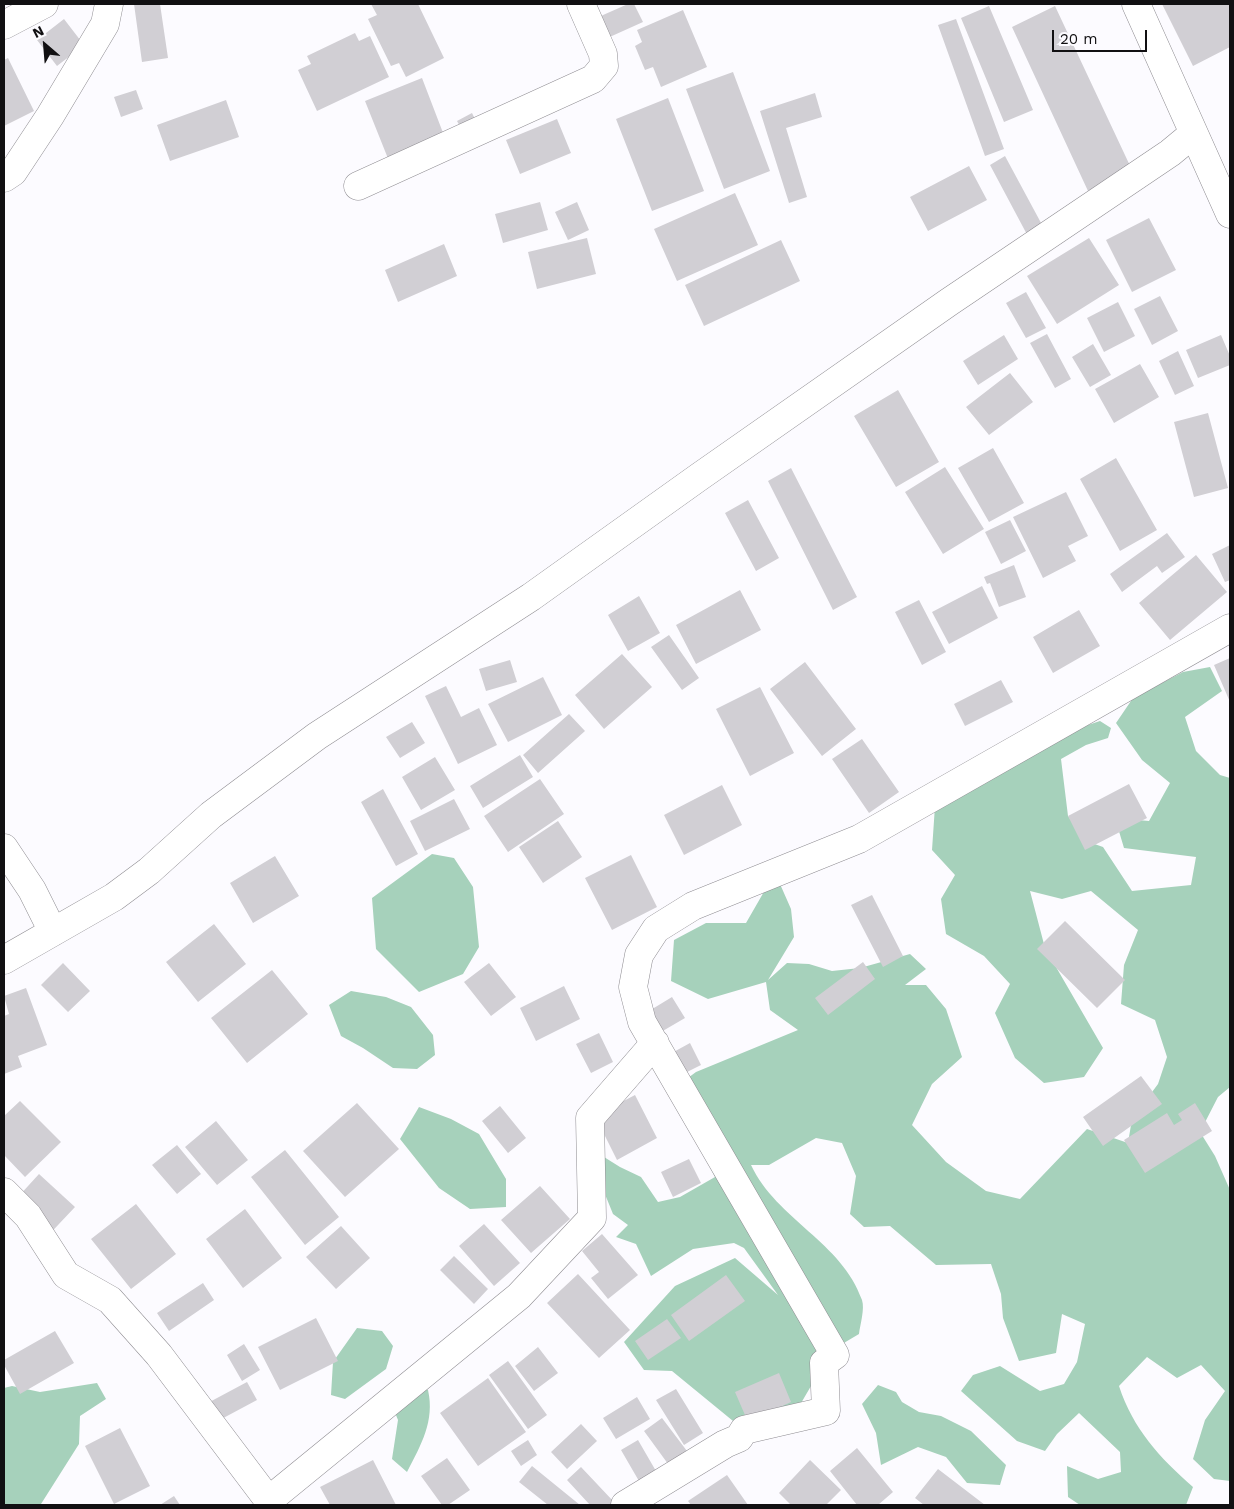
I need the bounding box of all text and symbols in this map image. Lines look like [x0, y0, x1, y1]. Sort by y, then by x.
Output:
north arrow [20, 20, 70, 70]
scale bar [1054, 20, 1149, 52]
text: N [30, 22, 46, 41]
text: 20 m [1060, 30, 1098, 48]

